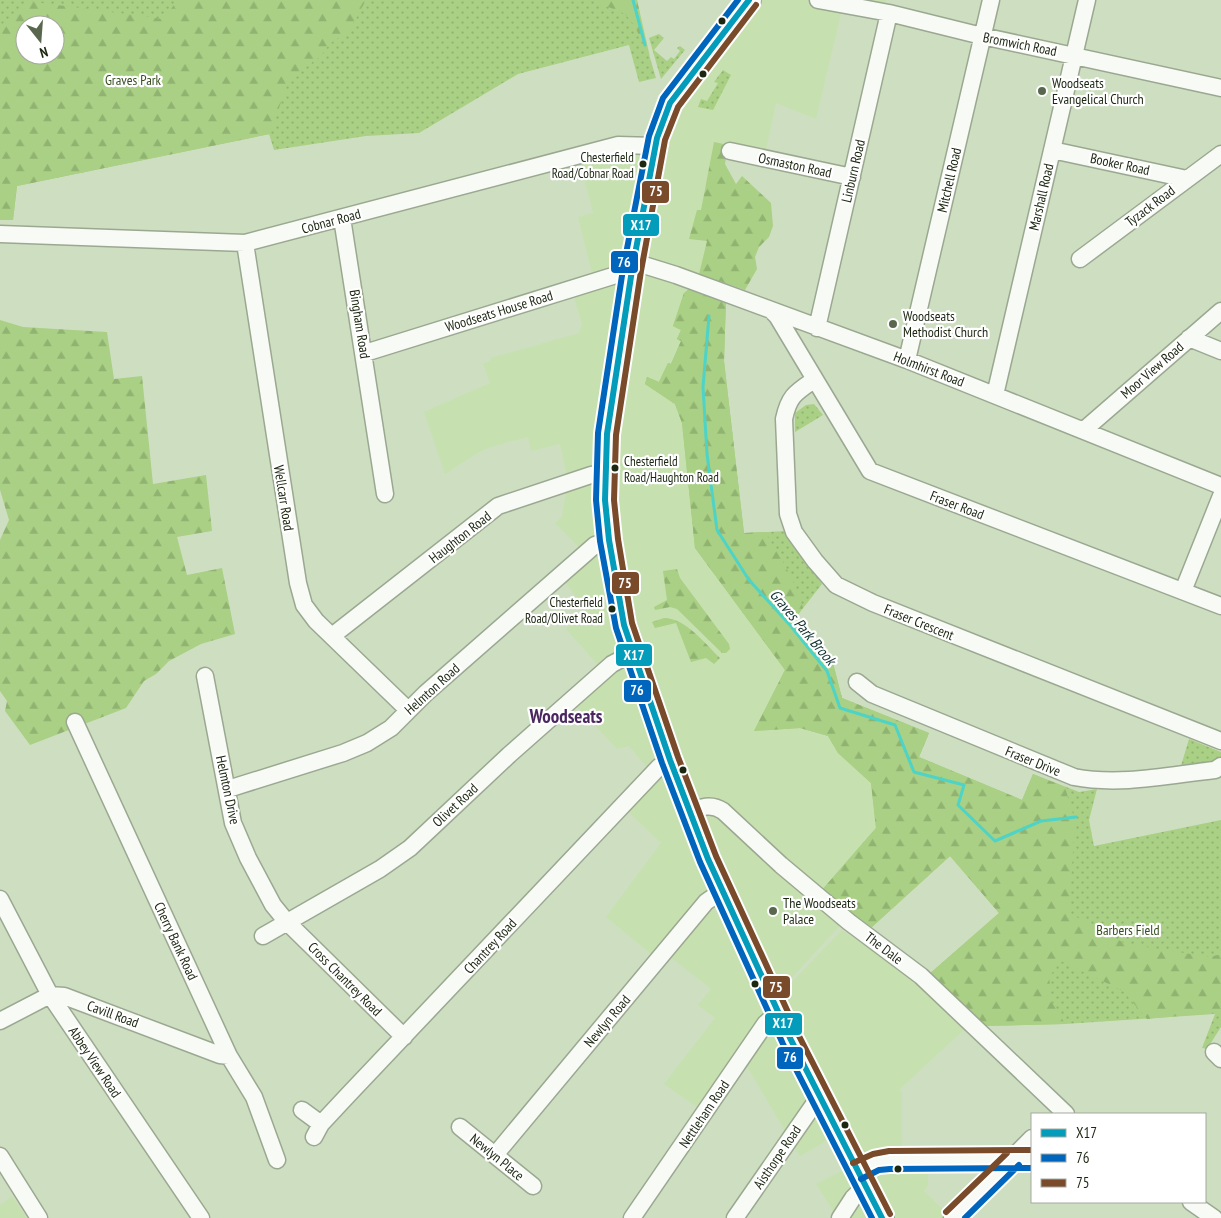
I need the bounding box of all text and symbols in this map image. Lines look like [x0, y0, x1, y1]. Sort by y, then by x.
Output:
north arrow [15, 15, 65, 65]
unlabelled marker [717, 16, 727, 26]
street label: Bromwich Road [982, 28, 1058, 60]
text: N [38, 43, 50, 62]
unlabelled marker [698, 69, 708, 79]
park label: Graves Park [105, 71, 162, 89]
place label: Woodseats Evangelical Church [1052, 74, 1144, 108]
marker: Woodseats Evangelical Church [1036, 85, 1048, 97]
street label: Linburn Road [837, 138, 869, 204]
street label: Mitchell Road [933, 146, 965, 214]
street label: Osmaston Road [757, 148, 833, 182]
place label: Chesterfield Road/Cobnar Road [552, 149, 634, 182]
street label: Booker Road [1089, 149, 1151, 179]
marker: Chesterfield Road/Cobnar Road [638, 159, 648, 169]
street label: Marshall Road [1025, 162, 1057, 232]
line badge: 75 [641, 180, 670, 204]
street label: Tyzack Road [1122, 181, 1178, 231]
text: 75 [649, 182, 663, 200]
street label: Cobnar Road [299, 204, 363, 238]
line badge: X17 [622, 213, 660, 237]
text: X17 [631, 216, 652, 234]
line badge: 76 [610, 250, 639, 274]
text: 76 [617, 253, 631, 271]
street label: Woodseats House Road [443, 286, 555, 336]
street label: Bingham Road [346, 288, 374, 360]
place label: Woodseats Methodist Church [903, 307, 988, 341]
marker: Woodseats Methodist Church [887, 318, 899, 330]
street label: Moor View Road [1117, 338, 1187, 402]
street label: Holmhirst Road [891, 347, 967, 391]
place label: Chesterfield Road/Haughton Road [624, 453, 719, 486]
marker: Chesterfield Road/Haughton Road [610, 463, 620, 473]
street label: Wellcarr Road [270, 464, 298, 532]
street label: Fraser Road [927, 486, 987, 524]
street label: Haughton Road [425, 507, 495, 567]
line badge: 75 [611, 571, 640, 595]
text: 75 [618, 574, 632, 592]
water label: Graves Park Brook [766, 585, 842, 670]
place label: Chesterfield Road/Olivet Road [525, 594, 603, 627]
street label: Fraser Crescent [881, 600, 957, 644]
marker: Chesterfield Road/Olivet Road [607, 604, 617, 614]
line badge: X17 [615, 643, 653, 667]
text: X17 [624, 646, 645, 664]
street label: Helmton Road [401, 659, 463, 719]
line badge: 76 [623, 679, 652, 703]
text: 76 [630, 681, 644, 699]
district label: Woodseats [529, 704, 603, 728]
street label: Fraser Drive [1003, 742, 1063, 780]
street label: Helmton Drive [212, 754, 244, 826]
unlabelled marker [678, 765, 688, 775]
street label: Olivet Road [428, 779, 482, 831]
place label: The Woodseats Palace [783, 894, 856, 928]
street label: Cherry Bank Road [150, 899, 202, 983]
marker: The Woodseats Palace [767, 905, 779, 917]
street label: Chantrey Road [460, 915, 520, 977]
park label: Barbers Field [1096, 921, 1160, 939]
street label: The Dale [861, 928, 907, 968]
street label: Cross Chantrey Road [304, 938, 386, 1020]
line badge: 75 [762, 975, 791, 999]
text: 75 [769, 978, 783, 996]
unlabelled marker [750, 979, 760, 989]
street label: Newlyn Road [580, 991, 634, 1051]
street label: Cavill Road [85, 996, 141, 1032]
line badge: X17 [764, 1012, 803, 1036]
text: X17 [773, 1014, 794, 1032]
street label: Abbey View Road [65, 1023, 125, 1101]
line badge: 76 [776, 1046, 804, 1070]
text: 76 [783, 1048, 797, 1066]
street label: Nettleham Road [675, 1077, 733, 1151]
legend [1031, 1113, 1206, 1203]
unlabelled marker [840, 1120, 850, 1130]
street label: Aisthorpe Road [749, 1122, 805, 1192]
text: X17 [1076, 1123, 1097, 1142]
street label: Newlyn Place [466, 1130, 528, 1185]
text: 76 [1076, 1148, 1090, 1167]
unlabelled marker [893, 1164, 903, 1174]
text: 75 [1076, 1173, 1090, 1192]

